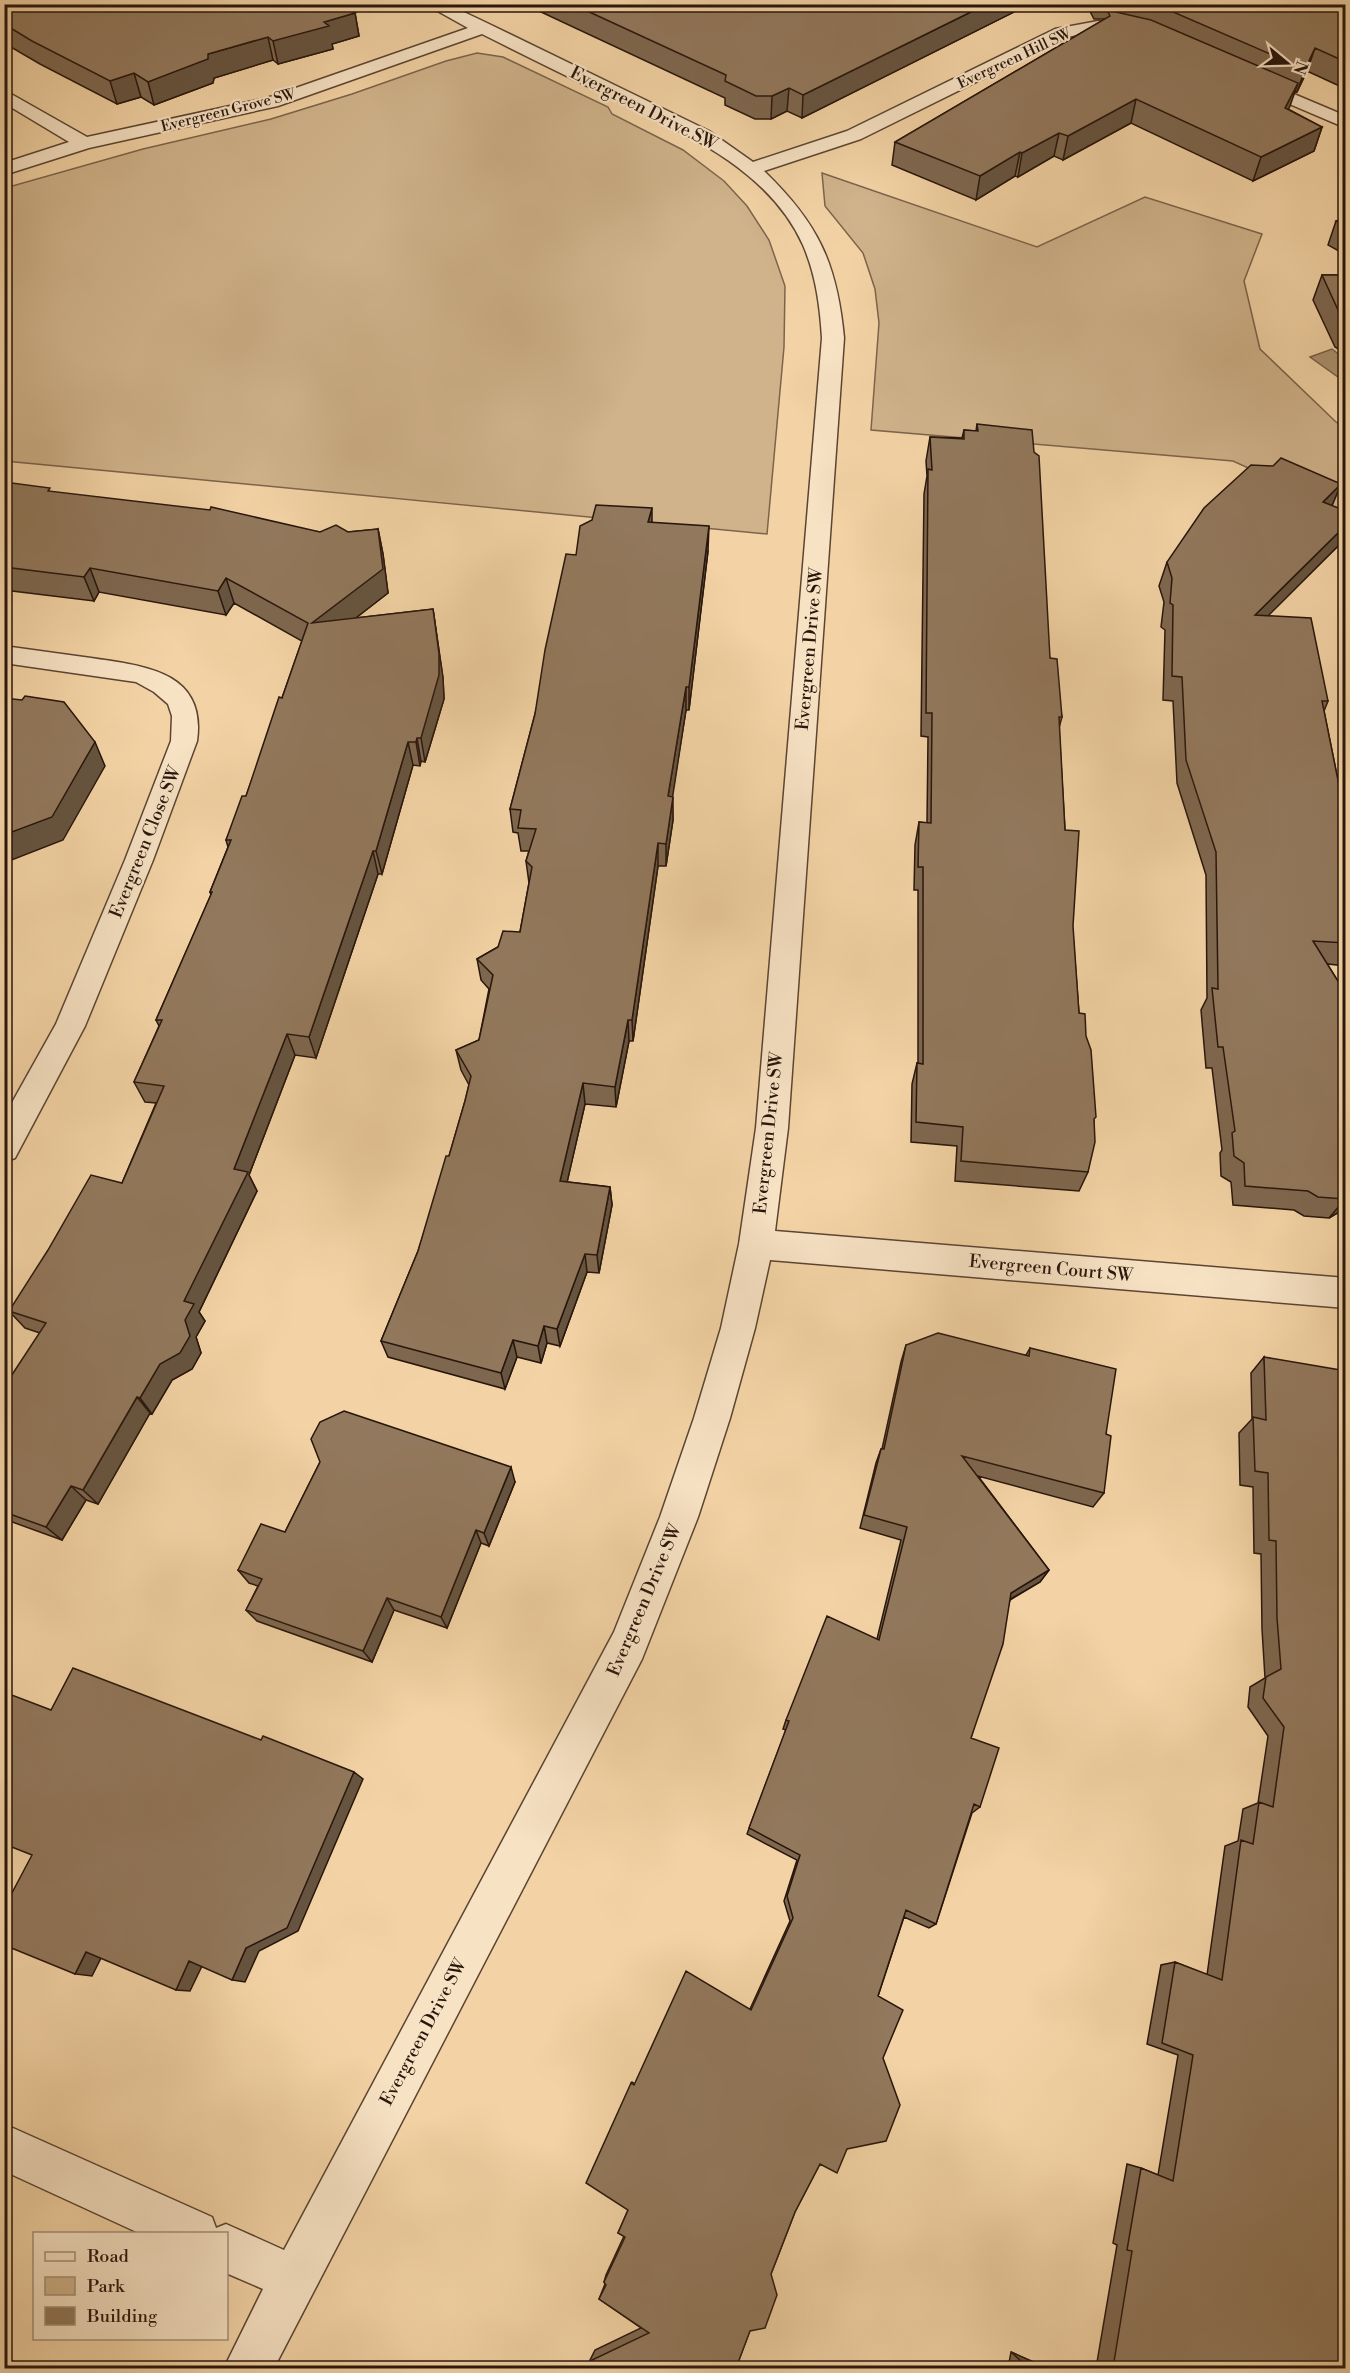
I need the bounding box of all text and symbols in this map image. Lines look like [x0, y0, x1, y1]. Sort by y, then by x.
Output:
street label: Evergreen Hill SW [954, 24, 1075, 93]
north arrow [1257, 33, 1317, 93]
text: N [1289, 58, 1312, 77]
street label: Evergreen Drive SW [566, 61, 722, 156]
street label: Evergreen Grove SW [159, 84, 298, 136]
street label: Evergreen Drive SW [791, 566, 828, 731]
street label: Evergreen Close SW [104, 762, 187, 922]
street label: Evergreen Drive SW [749, 1050, 789, 1215]
street label: Evergreen Court SW [968, 1250, 1135, 1287]
street label: Evergreen Drive SW [602, 1520, 687, 1680]
street label: Evergreen Drive SW [375, 1954, 472, 2110]
legend [33, 2232, 228, 2340]
text: Road [87, 2245, 130, 2268]
text: Park [87, 2275, 126, 2298]
text: Building [86, 2305, 158, 2328]

